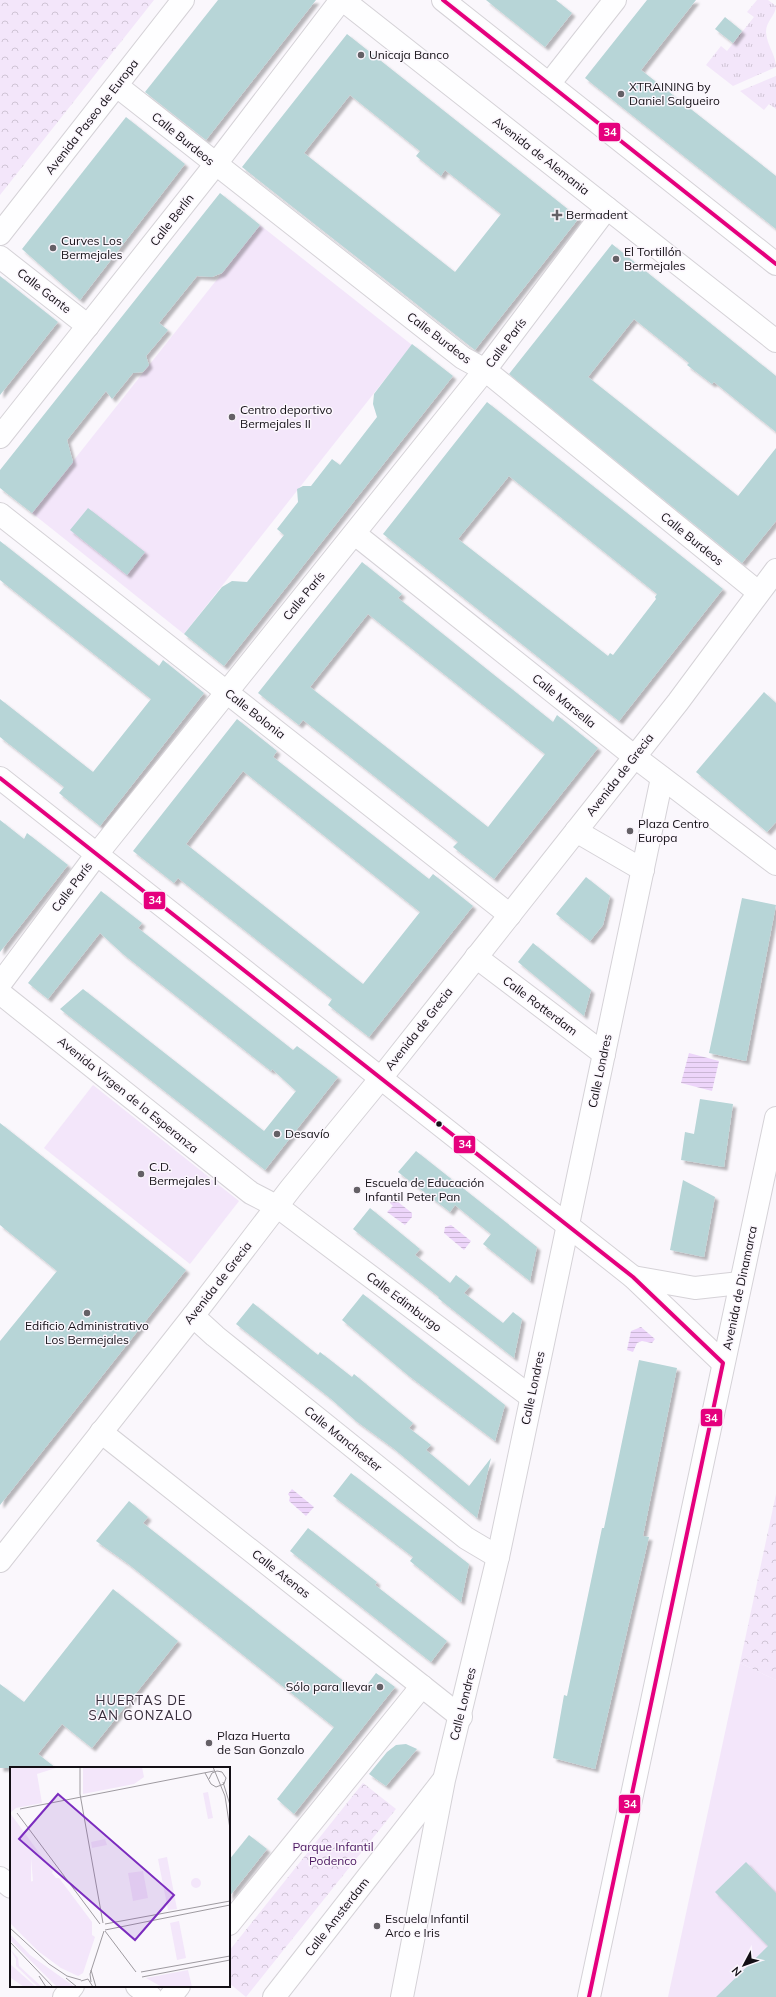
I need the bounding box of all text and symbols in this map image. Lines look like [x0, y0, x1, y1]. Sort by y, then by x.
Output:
place label: Unicaja Banco [369, 47, 449, 62]
marker: Unicaja Banco [356, 50, 366, 60]
street label: Avenida Paseo de Europa [42, 56, 141, 177]
place label: XTRAINING by Daniel Salgueiro [629, 79, 720, 108]
marker: XTRAINING by Daniel Salgueiro [616, 89, 626, 99]
street label: Calle Burdeos [149, 109, 218, 169]
street label: Avenida de Alemania [490, 113, 593, 198]
line badge: 34 [598, 122, 621, 142]
text: 34 [603, 125, 617, 139]
street label: Calle Berlín [146, 190, 197, 249]
place label: Bermadent [566, 207, 628, 222]
marker: Bermadent [551, 209, 563, 221]
place label: Curves Los Bermejales [61, 233, 123, 262]
marker: Curves Los Bermejales [48, 243, 58, 253]
place label: El Tortillón Bermejales [624, 244, 686, 273]
marker: El Tortillón Bermejales [611, 254, 621, 264]
street label: Calle Gante [14, 265, 74, 316]
street label: Calle Burdeos [404, 309, 474, 367]
street label: Calle París [482, 315, 529, 371]
place label: Centro deportivo Bermejales II [240, 402, 333, 431]
marker: Centro deportivo Bermejales II [227, 412, 237, 422]
street label: Calle Burdeos [658, 509, 727, 569]
street label: Calle París [279, 568, 328, 623]
street label: Calle Marsella [529, 670, 599, 731]
street label: Calle Bolonia [222, 685, 288, 742]
street label: Avenida de Grecia [583, 730, 657, 819]
place label: Plaza Centro Europa [638, 816, 709, 845]
marker: Plaza Centro Europa [625, 826, 635, 836]
street label: Calle París [48, 859, 95, 915]
line badge: 34 [143, 891, 166, 910]
text: 34 [148, 893, 162, 907]
street label: Calle Rotterdam [500, 973, 581, 1039]
street label: Avenida de Grecia [382, 984, 456, 1073]
street label: Avenida Virgen de la Esperanza [55, 1033, 202, 1156]
street label: Calle Londres [584, 1033, 615, 1109]
unlabelled marker [434, 1119, 444, 1129]
place label: Desavío [285, 1126, 330, 1141]
marker: Desavío [272, 1129, 282, 1139]
line badge: 34 [453, 1135, 476, 1154]
text: 34 [458, 1137, 472, 1151]
place label: C.D. Bermejales I [149, 1159, 217, 1188]
marker: C.D. Bermejales I [136, 1169, 146, 1179]
place label: Escuela de Educación Infantil Peter Pan [365, 1175, 484, 1204]
marker: Escuela de Educación Infantil Peter Pan [352, 1185, 362, 1195]
street label: Avenida de Dinamarca [719, 1224, 760, 1351]
street label: Avenida de Grecia [181, 1238, 255, 1327]
street label: Calle Edimburgo [364, 1268, 445, 1335]
marker: Edificio Administrativo Los Bermejales [82, 1308, 92, 1318]
place label: Edificio Administrativo Los Bermejales [25, 1318, 149, 1347]
street label: Calle Londres [517, 1350, 548, 1426]
street label: Calle Manchester [301, 1403, 386, 1475]
line badge: 34 [700, 1408, 723, 1427]
text: 34 [704, 1411, 718, 1425]
street label: Calle Atenas [249, 1546, 314, 1601]
street label: Calle Londres [446, 1666, 479, 1742]
place label: Sólo para llevar [286, 1679, 373, 1694]
marker: Sólo para llevar [375, 1682, 385, 1692]
district label: HUERTAS DE SAN GONZALO [89, 1692, 193, 1723]
place label: Plaza Huerta de San Gonzalo [217, 1728, 305, 1757]
marker: Plaza Huerta de San Gonzalo [204, 1738, 214, 1748]
inset map [10, 1767, 230, 1987]
line badge: 34 [618, 1794, 641, 1814]
text: 34 [623, 1797, 637, 1811]
park label: Parque Infantil Podenco [292, 1839, 374, 1868]
street label: Calle Amsterdam [301, 1874, 372, 1959]
place label: Escuela Infantil Arco e Iris [385, 1911, 469, 1940]
marker: Escuela Infantil Arco e Iris [372, 1921, 382, 1931]
north arrow [724, 1945, 764, 1985]
text: N [728, 1964, 744, 1979]

